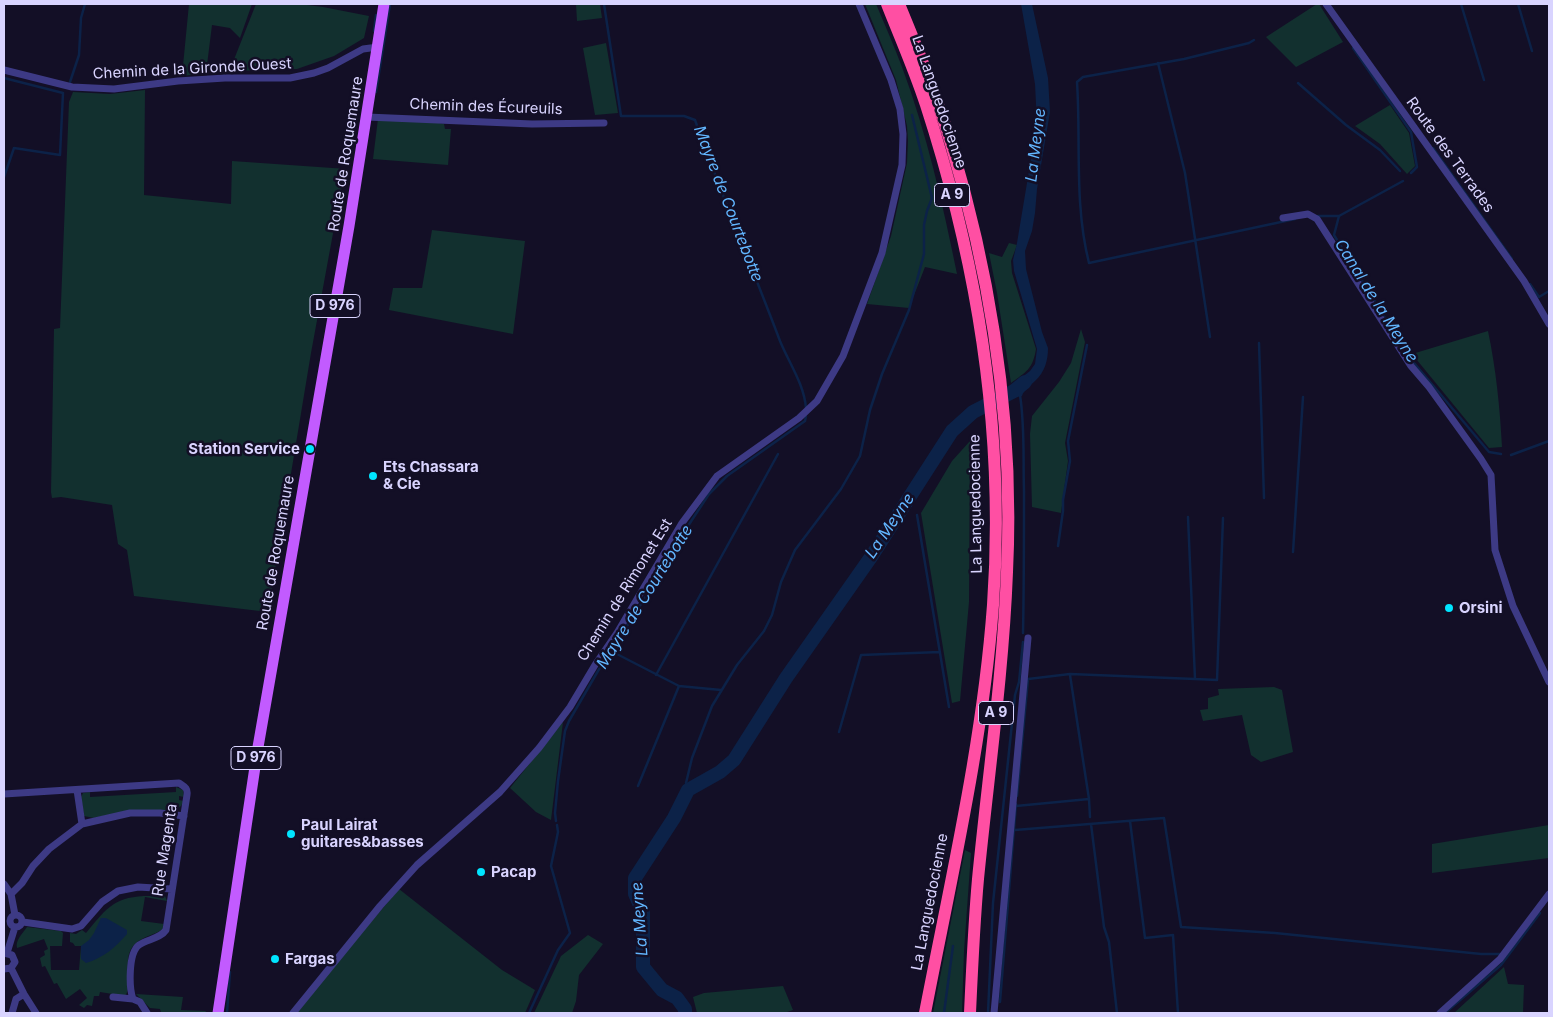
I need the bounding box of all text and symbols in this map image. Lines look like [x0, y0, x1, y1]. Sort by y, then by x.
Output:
street label: La Languedocienne [908, 33, 970, 171]
street label: Chemin de la Gironde Ouest [92, 55, 292, 83]
street label: Route de Roquemaure [325, 75, 367, 233]
street label: Route des Terrades [1402, 94, 1498, 216]
street label: Chemin des Écureuils [409, 95, 563, 119]
water label: La Meyne [1022, 107, 1050, 183]
water label: Mayre de Courtebotte [689, 123, 767, 285]
road number: A 9 [934, 184, 970, 206]
water label: Canal de la Meyne [1330, 236, 1422, 366]
road number: D 976 [310, 294, 360, 318]
street label: La Languedocienne [966, 434, 986, 574]
place label: Station Service [188, 440, 300, 458]
marker: Station Service [304, 443, 316, 455]
place label: Ets Chassara & Cie [383, 458, 479, 493]
marker: Ets Chassara & Cie [367, 470, 379, 482]
street label: Route de Roquemaure [254, 474, 298, 632]
water label: La Meyne [861, 490, 919, 562]
street label: Chemin de Rimonet Est [574, 515, 676, 665]
water label: Mayre de Courtebotte [593, 522, 697, 672]
place label: Orsini [1459, 599, 1503, 617]
marker: Orsini [1443, 602, 1455, 614]
road number: A 9 [978, 701, 1014, 724]
road number: D 976 [231, 746, 281, 770]
street label: Rue Magenta [149, 802, 181, 898]
place label: Paul Lairat guitares&basses [301, 816, 424, 851]
marker: Paul Lairat guitares&basses [285, 828, 297, 840]
street label: La Languedocienne [908, 832, 952, 972]
place label: Pacap [491, 863, 536, 881]
marker: Pacap [475, 866, 487, 878]
water label: La Meyne [628, 881, 652, 957]
place label: Fargas [285, 950, 335, 968]
marker: Fargas [269, 953, 281, 965]

